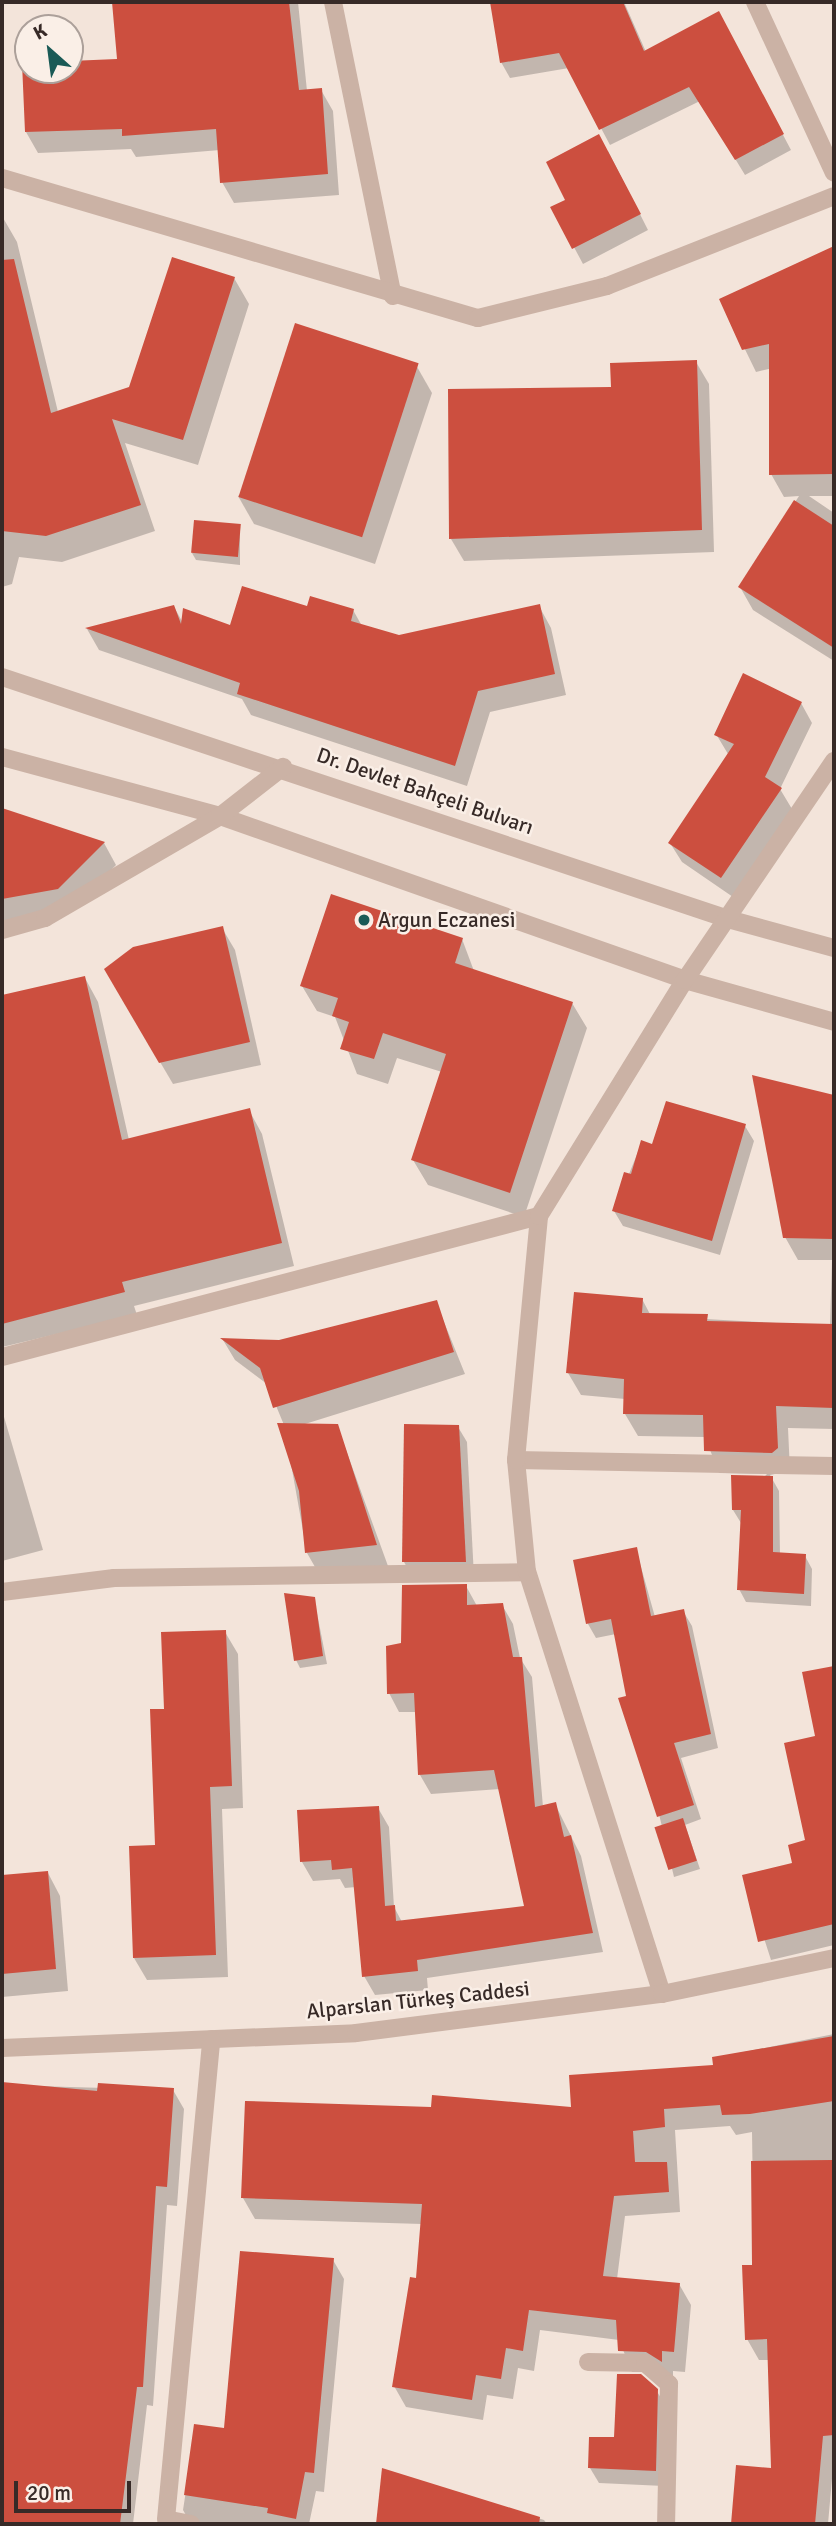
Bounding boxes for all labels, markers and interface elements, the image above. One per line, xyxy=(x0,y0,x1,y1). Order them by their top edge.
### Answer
north arrow xyxy=(14,14,84,84)
text: K xyxy=(29,19,51,46)
street label: Dr. Devlet Bahçeli Bulvarı xyxy=(313,742,537,840)
place label: Argun Eczanesi xyxy=(378,907,515,933)
marker: Argun Eczanesi xyxy=(356,912,372,928)
street label: Alparslan Türkeş Caddesi xyxy=(305,1976,531,2024)
scale bar xyxy=(18,2466,135,2510)
text: 20 m xyxy=(27,2480,71,2506)

